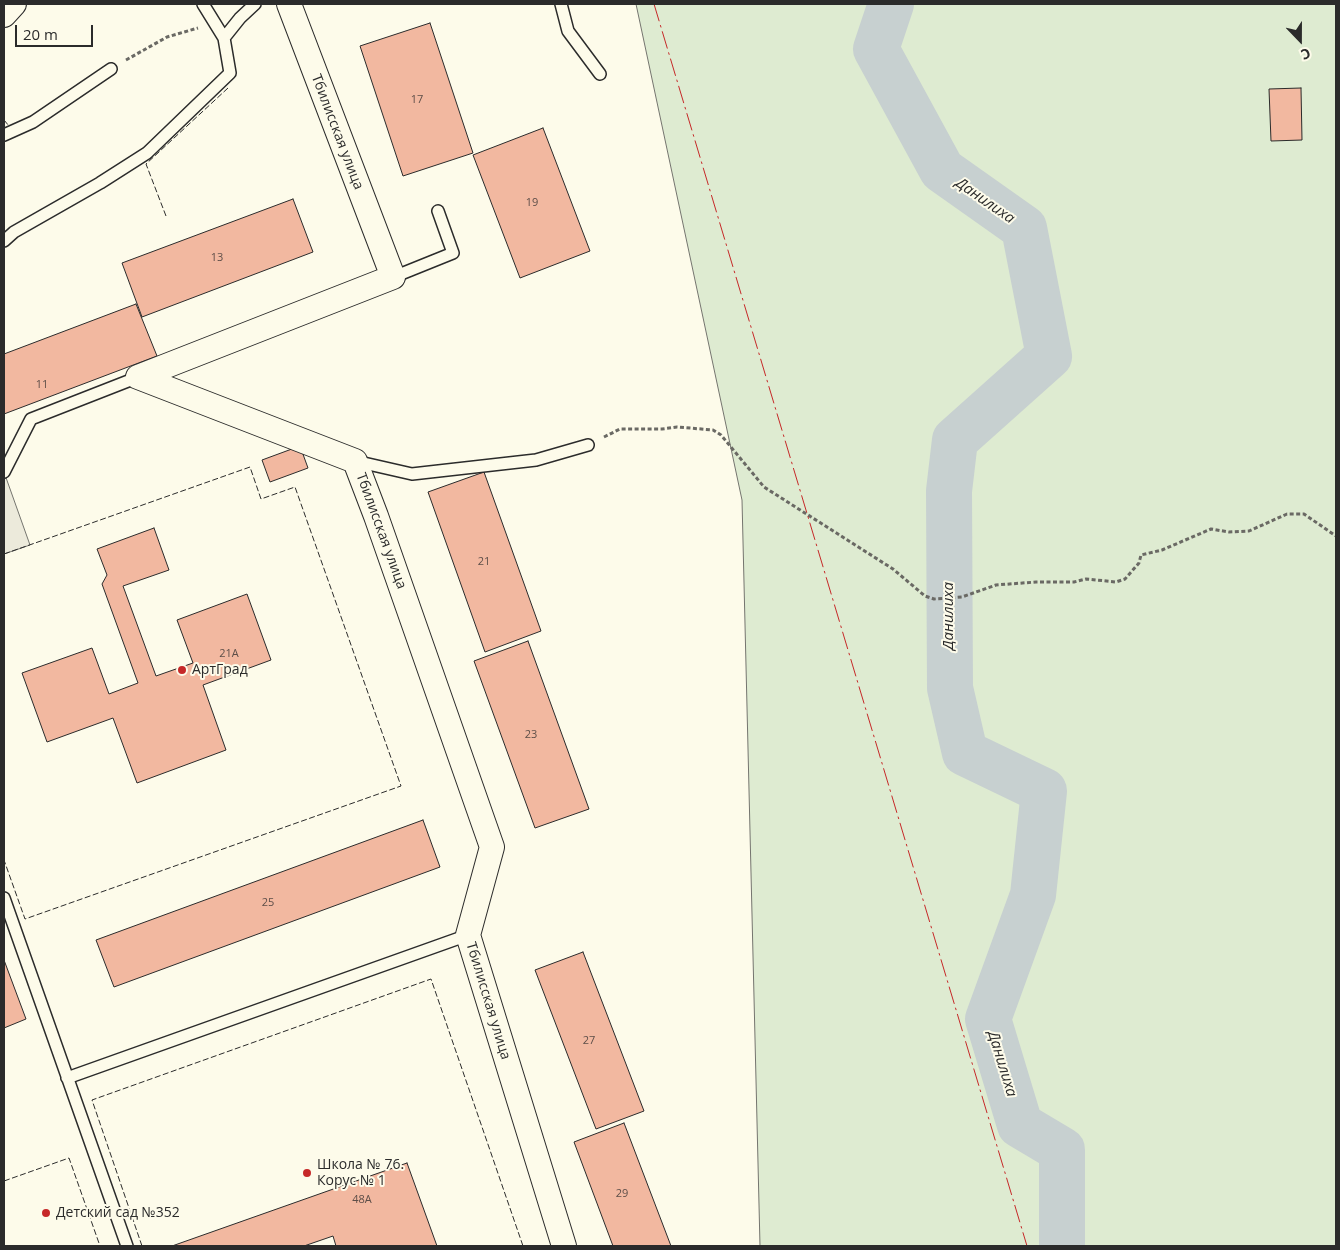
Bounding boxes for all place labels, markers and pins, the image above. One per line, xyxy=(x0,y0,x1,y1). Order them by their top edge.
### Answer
place label: АртГрад xyxy=(192,662,248,678)
marker: АртГрад xyxy=(176,664,188,676)
place label: Школа № 76. Корус № 1 xyxy=(317,1157,404,1190)
marker: Школа № 76. Корус № 1 xyxy=(301,1167,313,1179)
place label: Детский сад №352 xyxy=(56,1205,180,1221)
marker: Детский сад №352 xyxy=(40,1207,52,1219)

